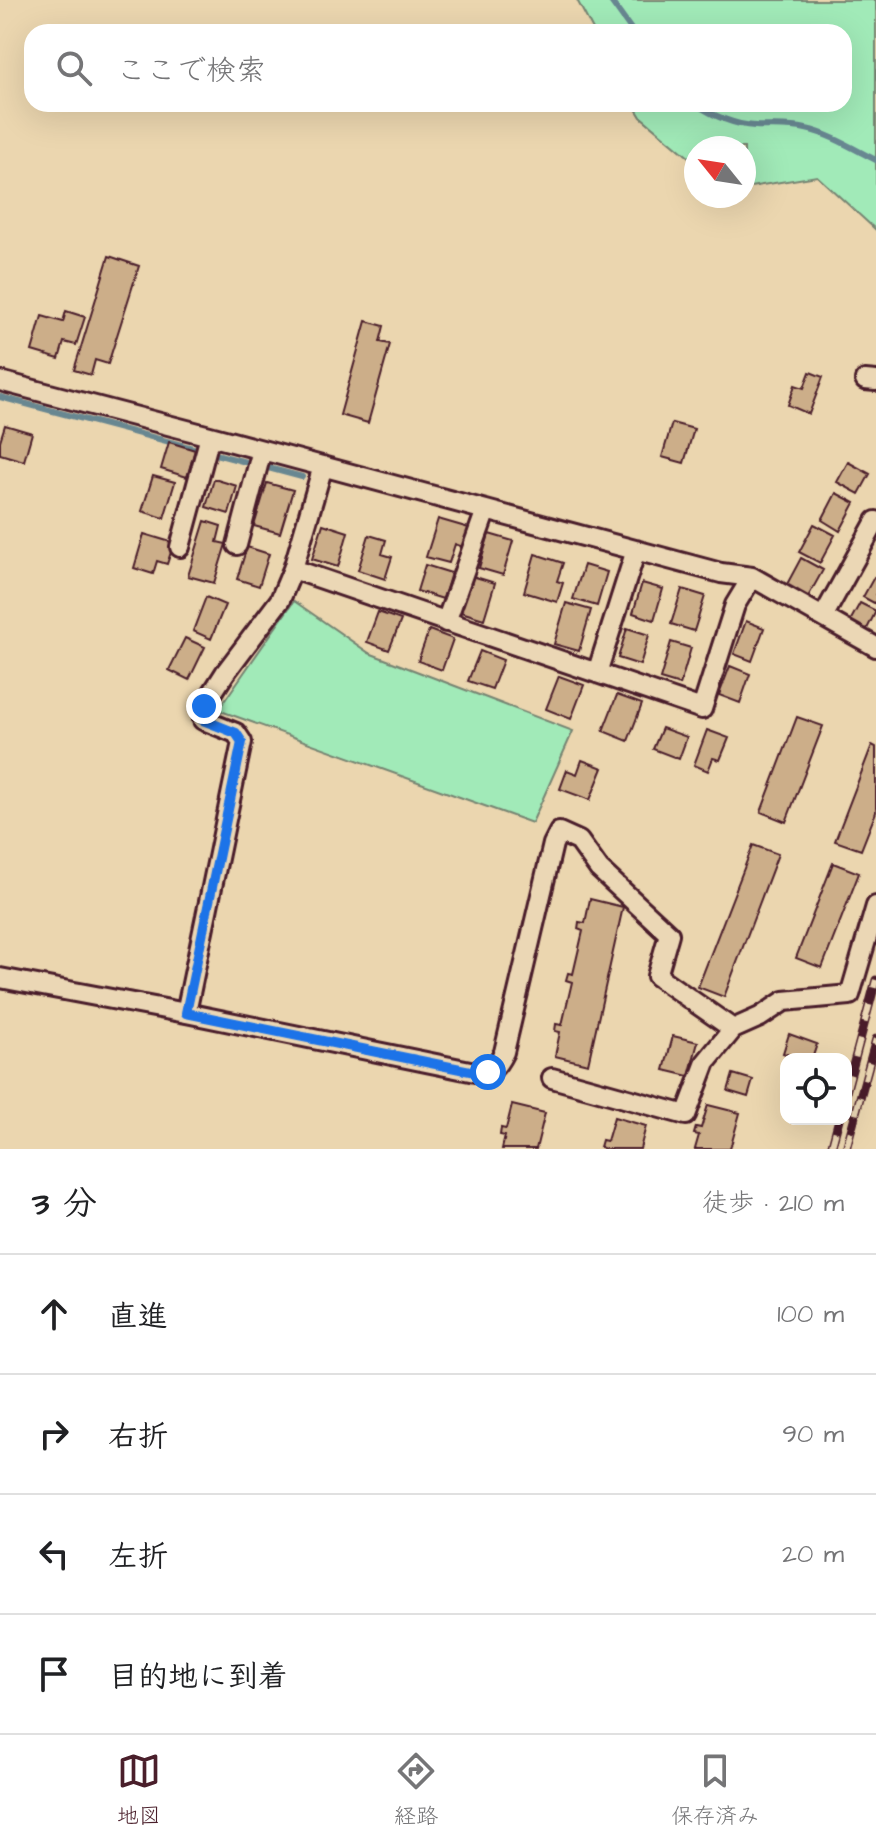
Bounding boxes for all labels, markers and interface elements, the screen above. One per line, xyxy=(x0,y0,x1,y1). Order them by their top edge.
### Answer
search box xyxy=(24,24,852,112)
icon: search xyxy=(52,46,96,90)
text: ここで検索 xyxy=(116,50,266,92)
north arrow xyxy=(684,136,756,208)
route end xyxy=(186,688,222,724)
map controls xyxy=(780,1053,852,1125)
button: locate xyxy=(780,1053,852,1125)
route start xyxy=(470,1054,506,1090)
text: 3 分 xyxy=(32,1180,97,1228)
text: 徒歩 · 210 m xyxy=(702,1185,844,1221)
icon: ahead xyxy=(32,1292,76,1336)
text: 直進 xyxy=(108,1296,168,1338)
text: 100 m xyxy=(777,1296,844,1332)
icon: right xyxy=(32,1412,76,1456)
text: 右折 xyxy=(108,1416,168,1458)
text: 90 m xyxy=(782,1416,844,1452)
icon: left xyxy=(32,1532,76,1576)
text: 左折 xyxy=(108,1536,168,1578)
text: 20 m xyxy=(782,1536,844,1572)
icon: arrive xyxy=(32,1652,76,1696)
text: 目的地に到着 xyxy=(108,1656,288,1698)
tab: 地図 xyxy=(117,1749,161,1832)
tab: 経路 xyxy=(394,1749,438,1832)
tab: 保存済み xyxy=(671,1749,759,1832)

